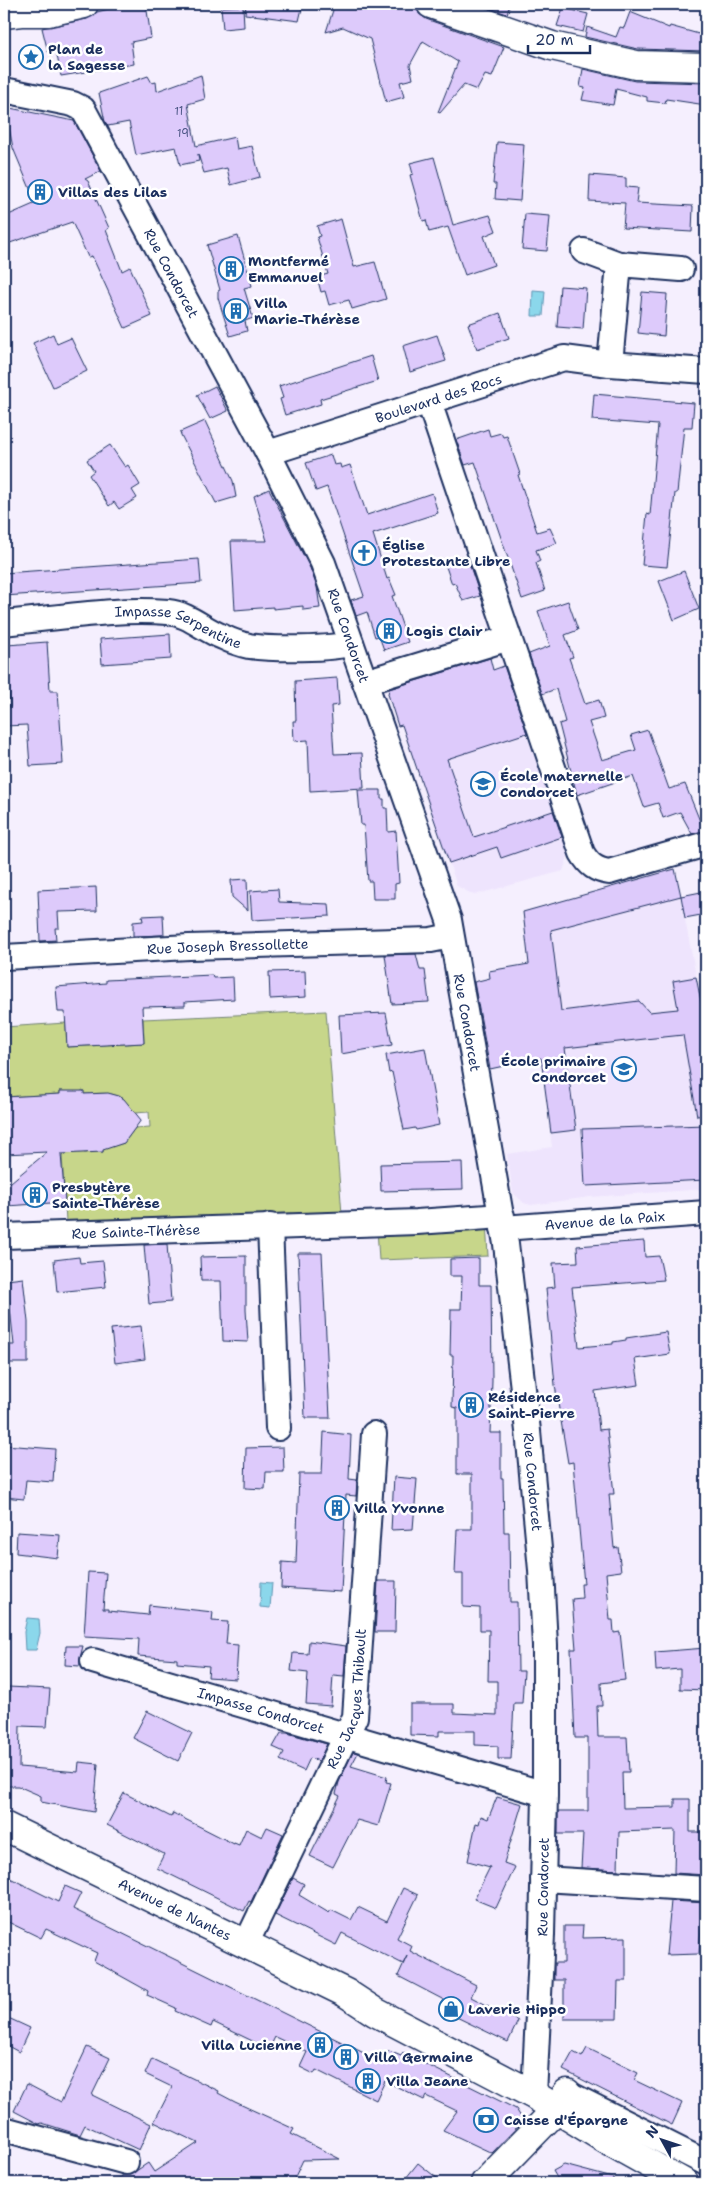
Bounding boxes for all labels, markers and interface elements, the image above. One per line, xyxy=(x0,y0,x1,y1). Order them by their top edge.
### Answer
scale bar xyxy=(528,22,590,54)
text: 20 m xyxy=(535,30,574,50)
place label: Plan de la Sagesse xyxy=(48,40,125,74)
place icon: Plan de la Sagesse xyxy=(18,44,44,70)
house number: 11 xyxy=(175,104,183,119)
house number: 19 xyxy=(177,126,189,141)
building icon: Villas des Lilas xyxy=(27,179,53,205)
place label: Villas des Lilas xyxy=(58,183,167,201)
street label: Rue Condorcet xyxy=(140,225,203,321)
place label: Montfermé Emmanuel xyxy=(248,252,329,286)
building icon: Montfermé Emmanuel xyxy=(218,256,244,282)
place label: Villa Marie-Thérèse xyxy=(254,294,360,328)
building icon: Villa Marie-Thérèse xyxy=(223,298,249,324)
street label: Boulevard des Rocs xyxy=(373,370,504,427)
place label: Église Protestante Libre xyxy=(382,536,510,570)
church icon: Église Protestante Libre xyxy=(351,540,377,566)
street label: Rue Condorcet xyxy=(324,586,374,685)
street label: Impasse Serpentine xyxy=(114,602,244,653)
building icon: Logis Clair xyxy=(376,618,402,644)
place label: Logis Clair xyxy=(406,622,483,640)
place label: École maternelle Condorcet xyxy=(500,767,623,801)
school or university icon: École maternelle Condorcet xyxy=(470,771,496,797)
street label: Rue Joseph Bressollette xyxy=(146,935,309,958)
street label: Rue Condorcet xyxy=(450,972,484,1073)
place label: École primaire Condorcet xyxy=(501,1052,606,1086)
school or university icon: École primaire Condorcet xyxy=(611,1056,637,1082)
place label: Presbytère Sainte-Thérèse xyxy=(52,1178,160,1212)
building icon: Presbytère Sainte-Thérèse xyxy=(22,1182,48,1208)
street label: Avenue de la Paix xyxy=(544,1207,666,1234)
street label: Rue Sainte-Thérèse xyxy=(71,1220,201,1243)
place label: Résidence Saint-Pierre xyxy=(488,1388,575,1422)
building icon: Résidence Saint-Pierre xyxy=(458,1392,484,1418)
street label: Rue Condorcet xyxy=(519,1432,546,1532)
building icon: Villa Yvonne xyxy=(324,1495,350,1521)
place label: Villa Yvonne xyxy=(354,1499,445,1517)
street label: Rue Jacques Thibault xyxy=(323,1628,370,1772)
street label: Impasse Condorcet xyxy=(196,1683,326,1738)
street label: Rue Condorcet xyxy=(533,1837,553,1937)
street label: Avenue de Nantes xyxy=(115,1874,234,1945)
shop icon: Laverie Hippo xyxy=(438,1996,464,2022)
place label: Laverie Hippo xyxy=(468,2000,566,2018)
building icon: Villa Lucienne xyxy=(307,2032,333,2058)
place label: Villa Lucienne xyxy=(201,2036,302,2054)
building icon: Villa Germaine xyxy=(333,2044,359,2070)
place label: Villa Germaine xyxy=(364,2048,473,2066)
building icon: Villa Jeane xyxy=(355,2068,381,2094)
place label: Villa Jeane xyxy=(386,2072,469,2090)
bank icon: Caisse d'Épargne xyxy=(473,2107,499,2133)
place label: Caisse d'Épargne xyxy=(504,2111,628,2129)
north arrow xyxy=(638,2114,688,2164)
text: N xyxy=(642,2122,663,2142)

